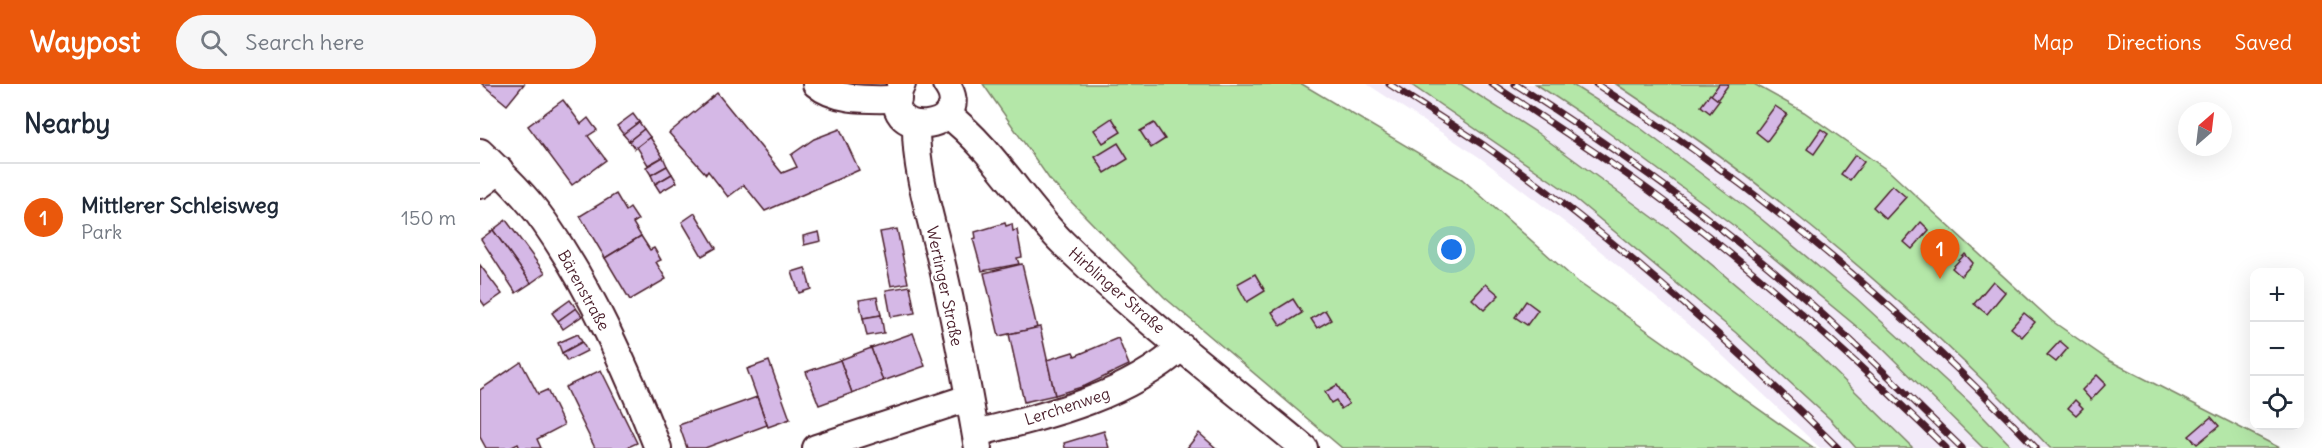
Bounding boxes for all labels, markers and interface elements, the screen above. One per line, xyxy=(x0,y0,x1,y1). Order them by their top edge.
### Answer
search box xyxy=(176,15,596,69)
text: Waypost xyxy=(30,24,140,60)
icon: search xyxy=(197,26,230,59)
text: Search here xyxy=(245,28,364,56)
text: Map xyxy=(2033,29,2074,56)
text: Directions xyxy=(2107,29,2201,56)
text: Saved xyxy=(2234,29,2292,56)
north arrow xyxy=(2178,102,2232,156)
text: Nearby xyxy=(24,107,110,140)
text: Mittlerer Schleisweg xyxy=(81,191,279,219)
text: 1 xyxy=(40,205,47,230)
text: 150 m xyxy=(401,205,456,230)
text: Park xyxy=(81,219,122,244)
street label: Wertinger Straße xyxy=(923,224,967,348)
pin: 1 xyxy=(1920,230,1960,279)
your location xyxy=(1437,235,1466,264)
street label: Hirblinger Straße xyxy=(1065,243,1169,337)
street label: Bärenstraße xyxy=(554,246,614,334)
map controls xyxy=(2250,268,2304,430)
button: + xyxy=(2250,268,2304,322)
button: − xyxy=(2250,322,2304,376)
button: locate xyxy=(2250,376,2304,430)
street label: Lerchenweg xyxy=(1022,383,1112,429)

